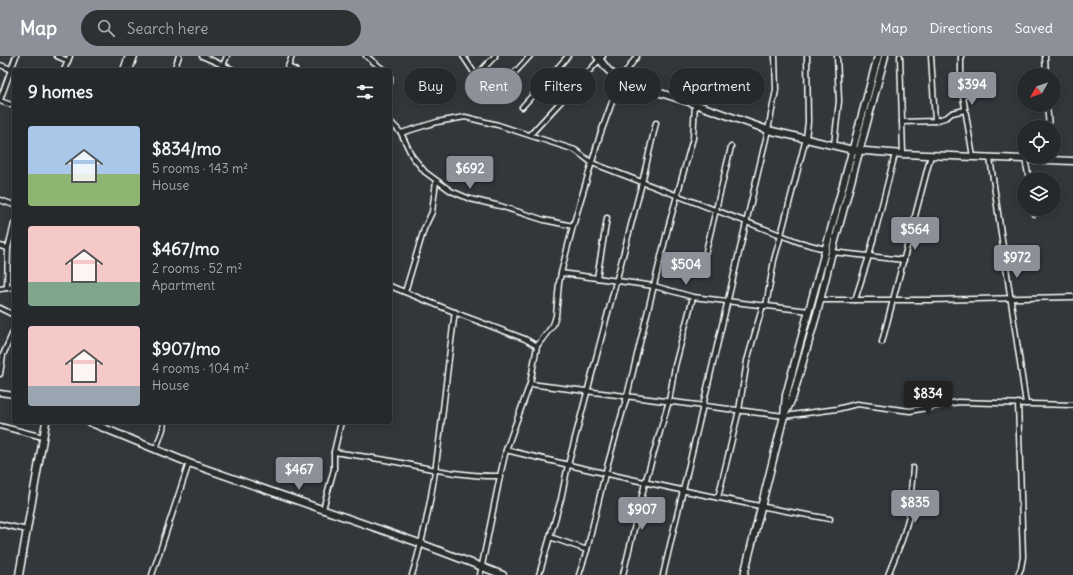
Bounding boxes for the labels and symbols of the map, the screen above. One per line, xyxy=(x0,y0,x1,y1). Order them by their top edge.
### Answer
north arrow xyxy=(1017,68,1061,112)
pin: $394 xyxy=(948,72,996,106)
pin: $692 xyxy=(446,156,494,190)
pin: $564 xyxy=(891,217,939,251)
pin: $972 xyxy=(993,245,1041,279)
pin: $504 xyxy=(662,252,710,286)
pin: $834 xyxy=(904,381,952,415)
pin: $467 xyxy=(275,457,323,491)
pin: $835 xyxy=(891,490,939,524)
pin: $907 xyxy=(618,497,666,531)

